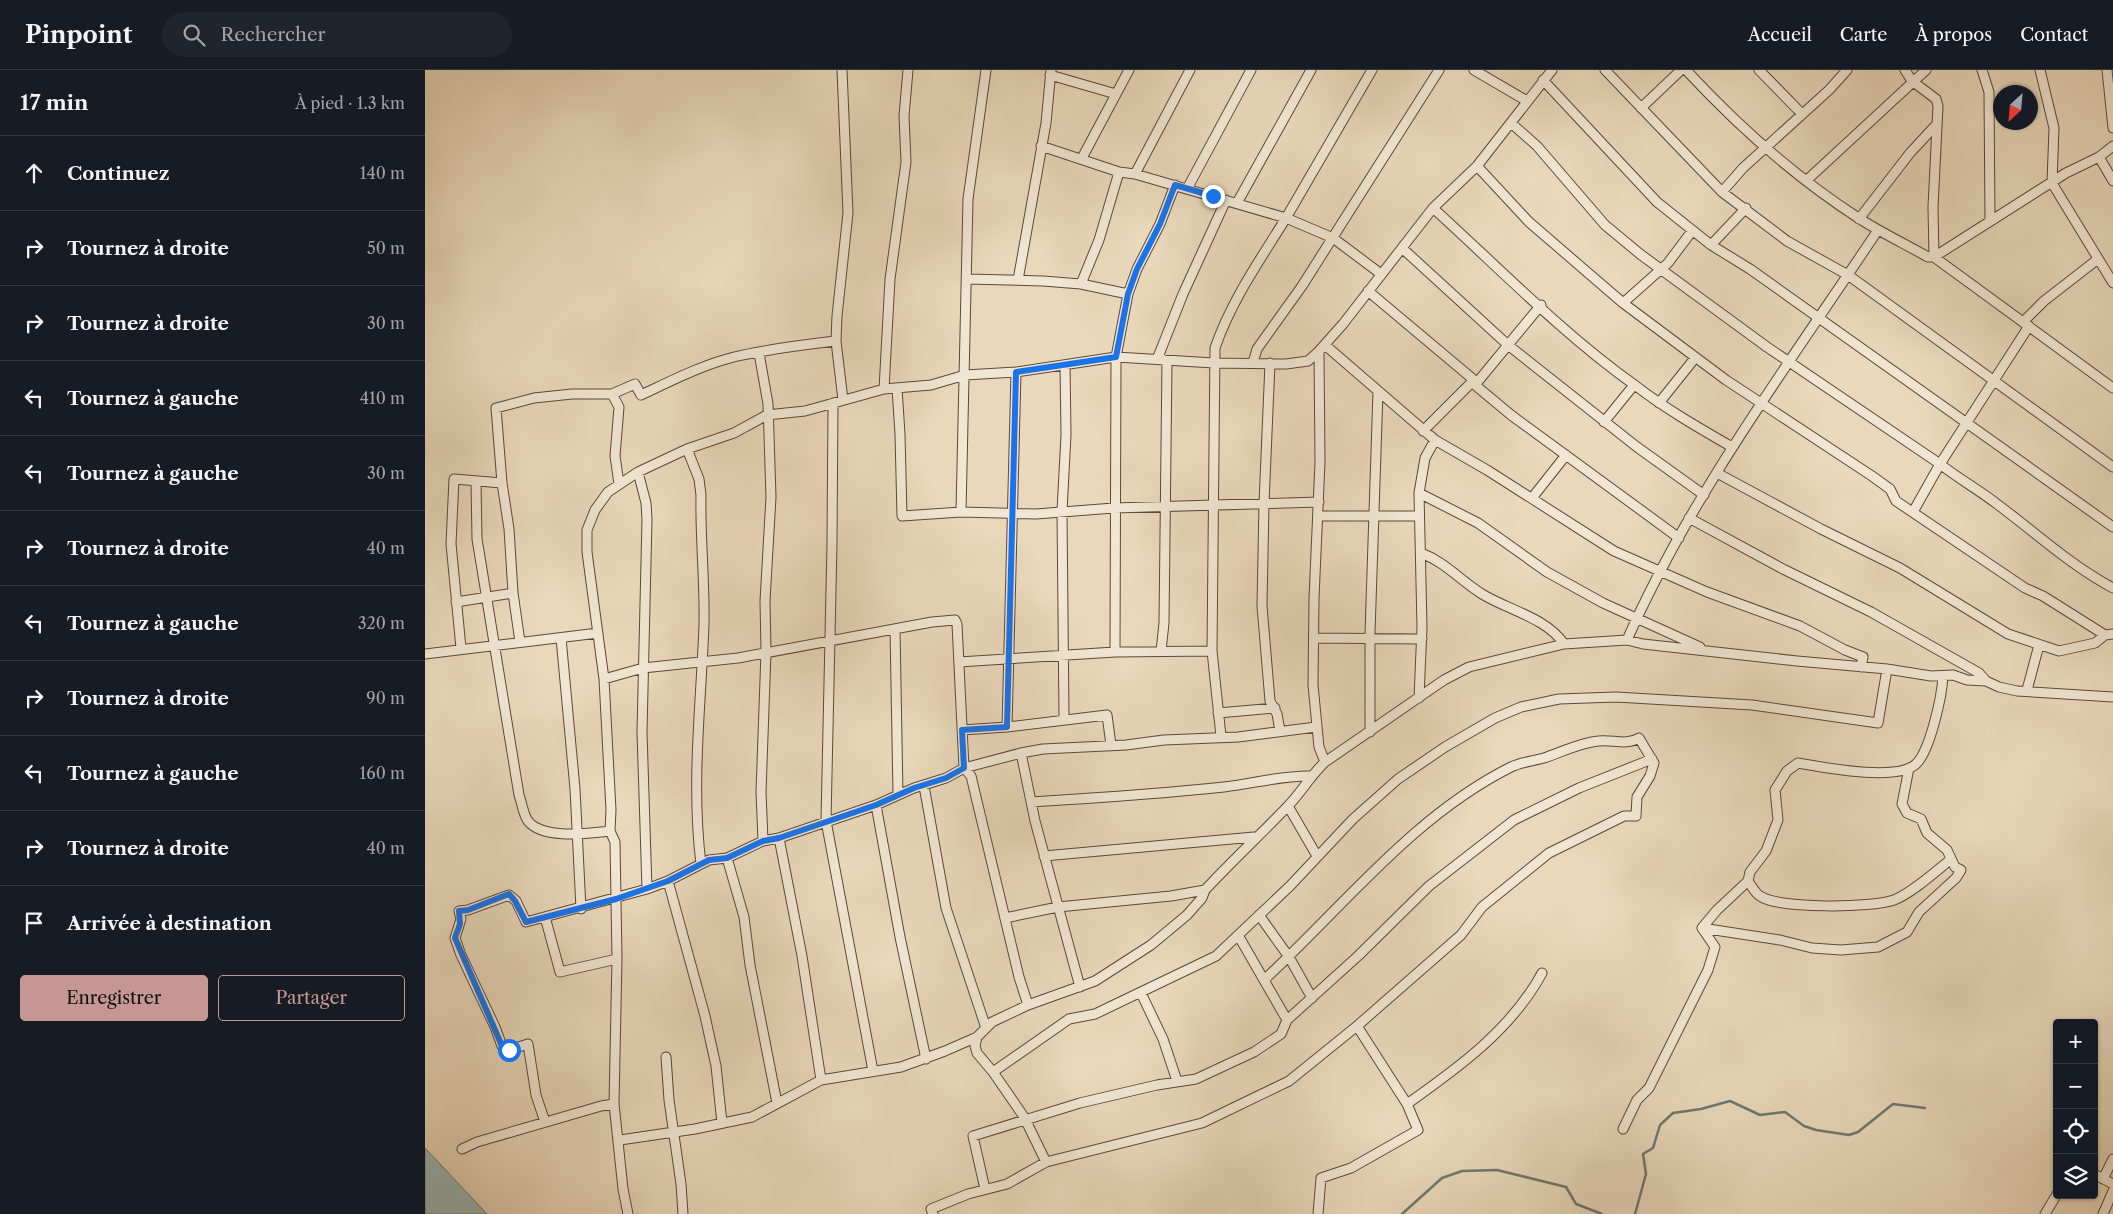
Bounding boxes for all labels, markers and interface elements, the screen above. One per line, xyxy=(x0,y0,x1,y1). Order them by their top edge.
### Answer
search box xyxy=(162,12,512,57)
text: Pinpoint xyxy=(25,20,132,49)
icon: search xyxy=(180,21,208,49)
text: Rechercher xyxy=(220,23,326,46)
text: Accueil xyxy=(1748,24,1812,46)
text: Carte xyxy=(1840,24,1887,46)
text: À propos xyxy=(1915,24,1992,46)
text: Contact xyxy=(2020,24,2088,46)
north arrow xyxy=(1993,85,2038,130)
text: 17 min xyxy=(20,90,88,115)
text: À pied · 1.3 km xyxy=(295,93,405,113)
icon: ahead xyxy=(20,159,48,187)
text: Continuez xyxy=(67,162,169,185)
text: 140 m xyxy=(360,163,405,183)
route end xyxy=(1202,185,1225,208)
icon: right xyxy=(20,234,48,262)
text: Tournez à droite xyxy=(67,237,229,260)
text: 50 m xyxy=(367,238,405,258)
icon: right xyxy=(20,309,48,337)
text: Tournez à droite xyxy=(67,312,229,335)
text: 30 m xyxy=(367,313,405,333)
icon: left xyxy=(20,384,48,412)
text: Tournez à gauche xyxy=(67,387,239,410)
text: 410 m xyxy=(360,388,405,408)
icon: left xyxy=(20,459,48,487)
text: Tournez à gauche xyxy=(67,462,239,485)
text: 30 m xyxy=(367,463,405,483)
icon: right xyxy=(20,534,48,562)
text: Tournez à droite xyxy=(67,537,229,560)
text: 40 m xyxy=(366,538,405,558)
icon: left xyxy=(20,609,48,637)
text: Tournez à gauche xyxy=(67,612,239,635)
text: 320 m xyxy=(358,613,405,633)
icon: right xyxy=(20,684,48,712)
text: Tournez à droite xyxy=(67,687,229,710)
text: 90 m xyxy=(366,688,405,708)
icon: left xyxy=(20,759,48,787)
text: Tournez à gauche xyxy=(67,762,239,785)
text: 160 m xyxy=(360,763,405,783)
icon: right xyxy=(20,834,48,862)
text: Tournez à droite xyxy=(67,837,229,860)
text: 40 m xyxy=(366,838,405,858)
icon: arrive xyxy=(20,909,48,937)
text: Arrivée à destination xyxy=(67,912,272,935)
button: Enregistrer xyxy=(20,975,208,1021)
button: Partager xyxy=(218,975,405,1021)
map controls xyxy=(2053,1019,2098,1199)
button: + xyxy=(2053,1019,2098,1064)
route start xyxy=(498,1039,521,1062)
button: − xyxy=(2053,1064,2098,1109)
button: locate xyxy=(2053,1109,2098,1154)
button: layers xyxy=(2053,1154,2098,1199)

